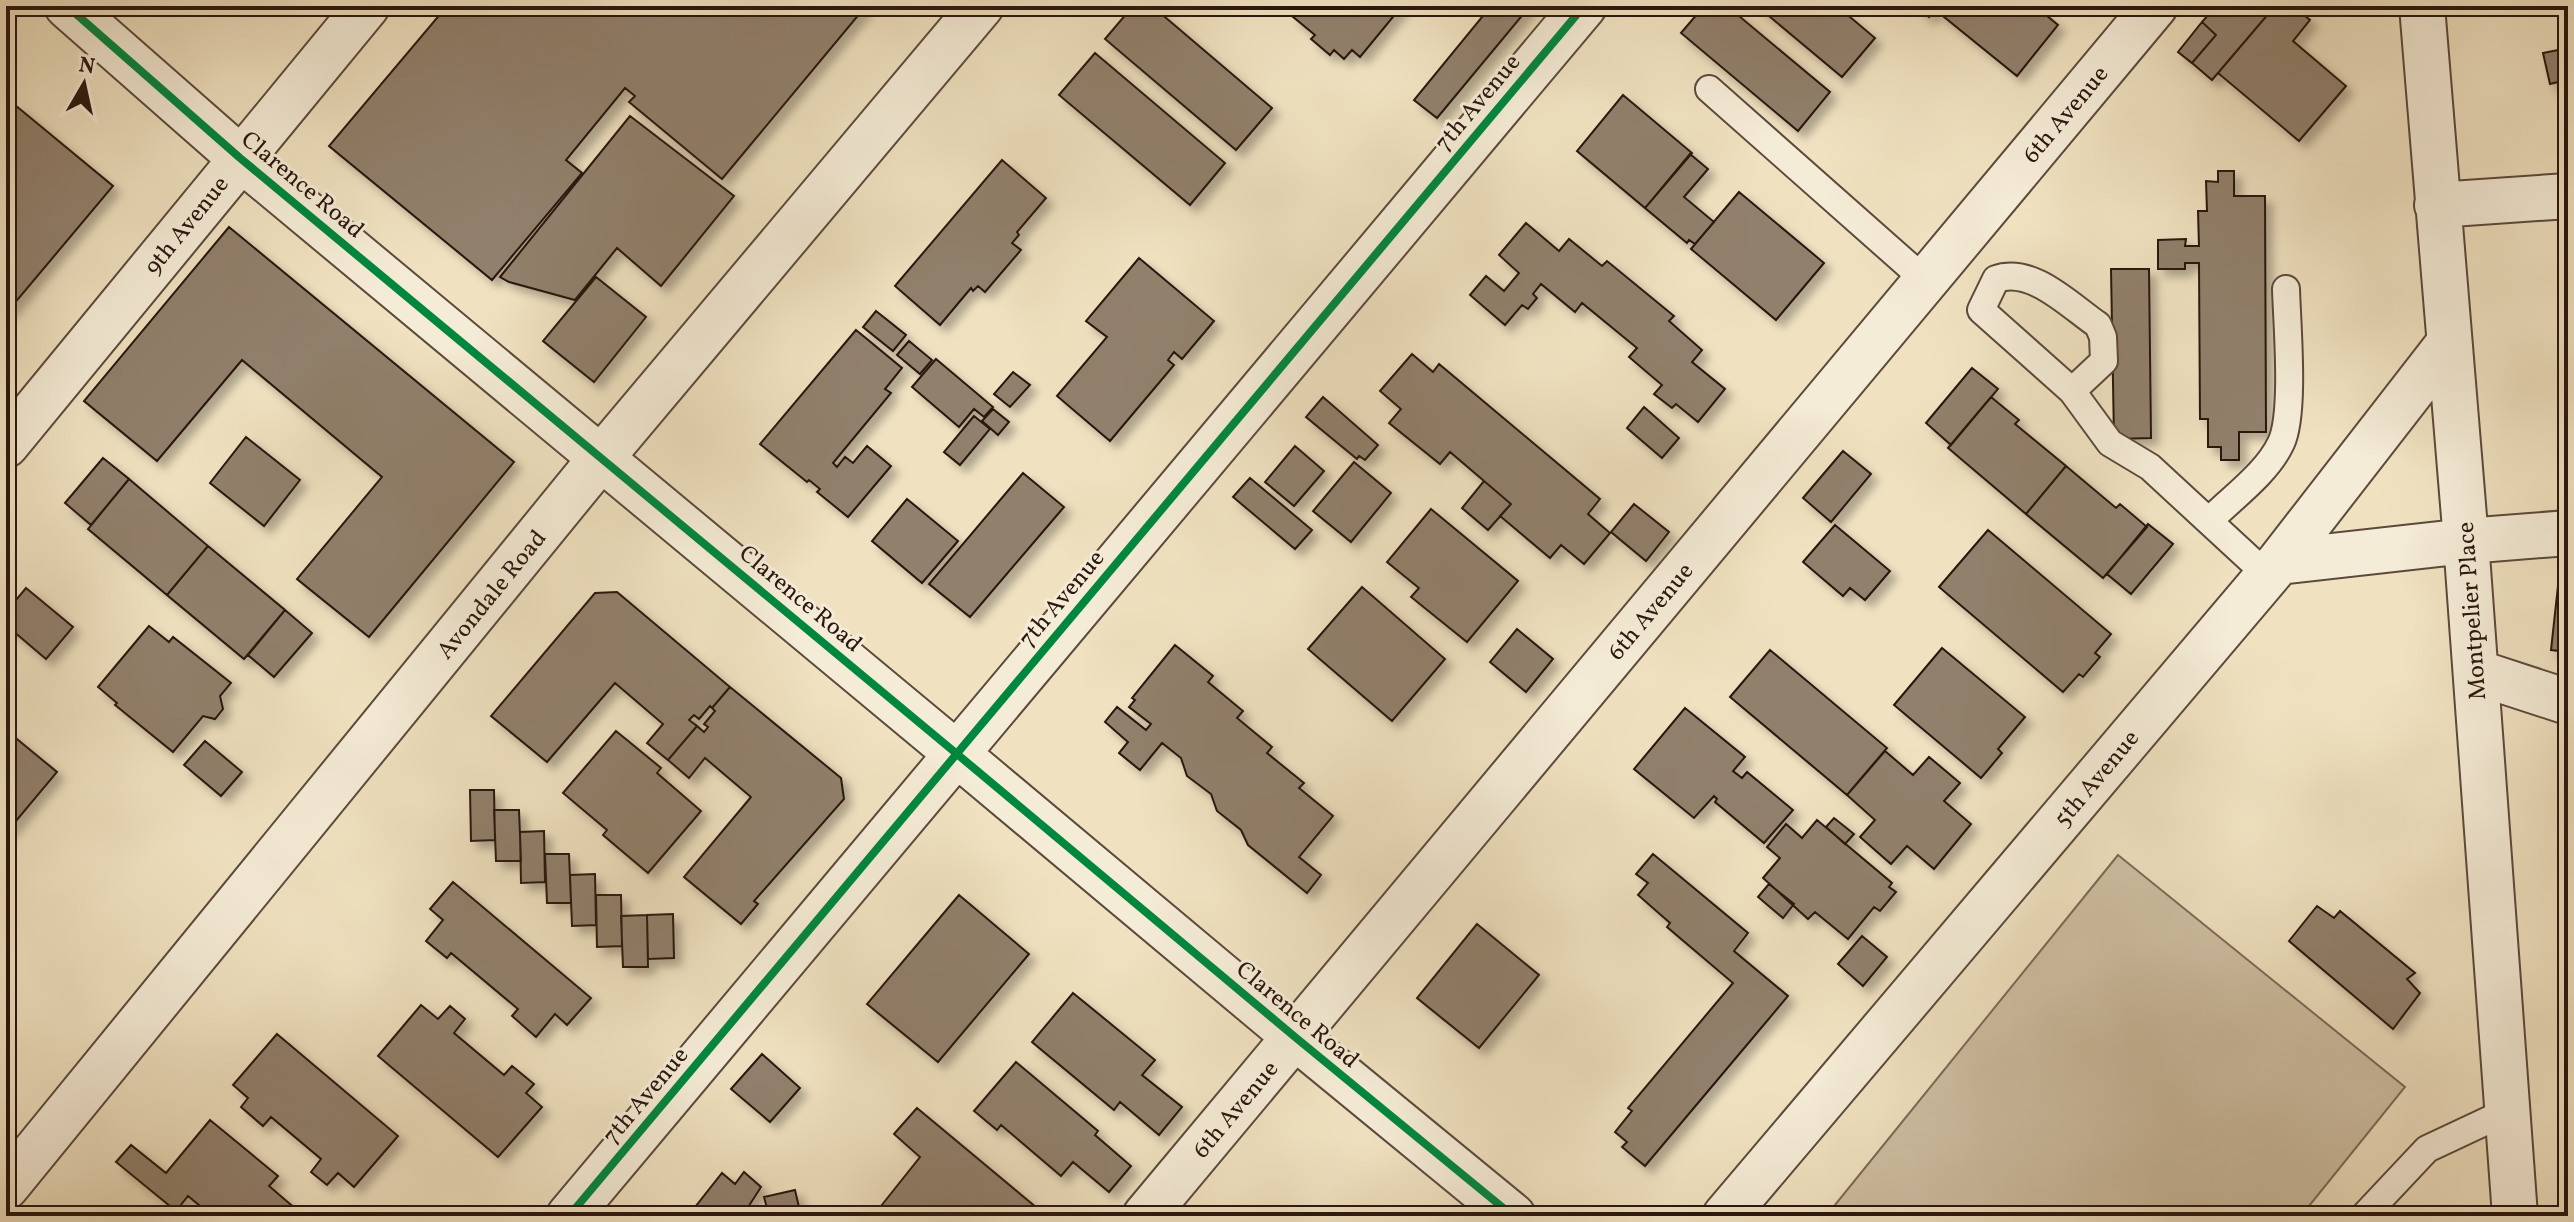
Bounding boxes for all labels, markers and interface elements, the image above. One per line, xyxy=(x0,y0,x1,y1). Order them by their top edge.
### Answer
north arrow xyxy=(44,44,124,124)
street label: 7th Avenue xyxy=(1428,47,1529,159)
text: N xyxy=(76,50,97,83)
street label: 6th Avenue xyxy=(2016,59,2118,171)
street label: Clarence Road xyxy=(233,124,371,247)
street label: 9th Avenue xyxy=(137,170,238,283)
street label: Montpelier Place xyxy=(2450,521,2496,701)
street label: Avondale Road xyxy=(430,523,555,667)
street label: Clarence Road xyxy=(731,538,869,661)
street label: 7th Avenue xyxy=(1012,543,1113,655)
street label: 6th Avenue xyxy=(1601,556,1703,668)
street label: 5th Avenue xyxy=(2047,723,2148,835)
street label: Clarence Road xyxy=(1228,954,1366,1077)
street label: 7th Avenue xyxy=(596,1040,697,1152)
street label: 6th Avenue xyxy=(1186,1054,1288,1166)

